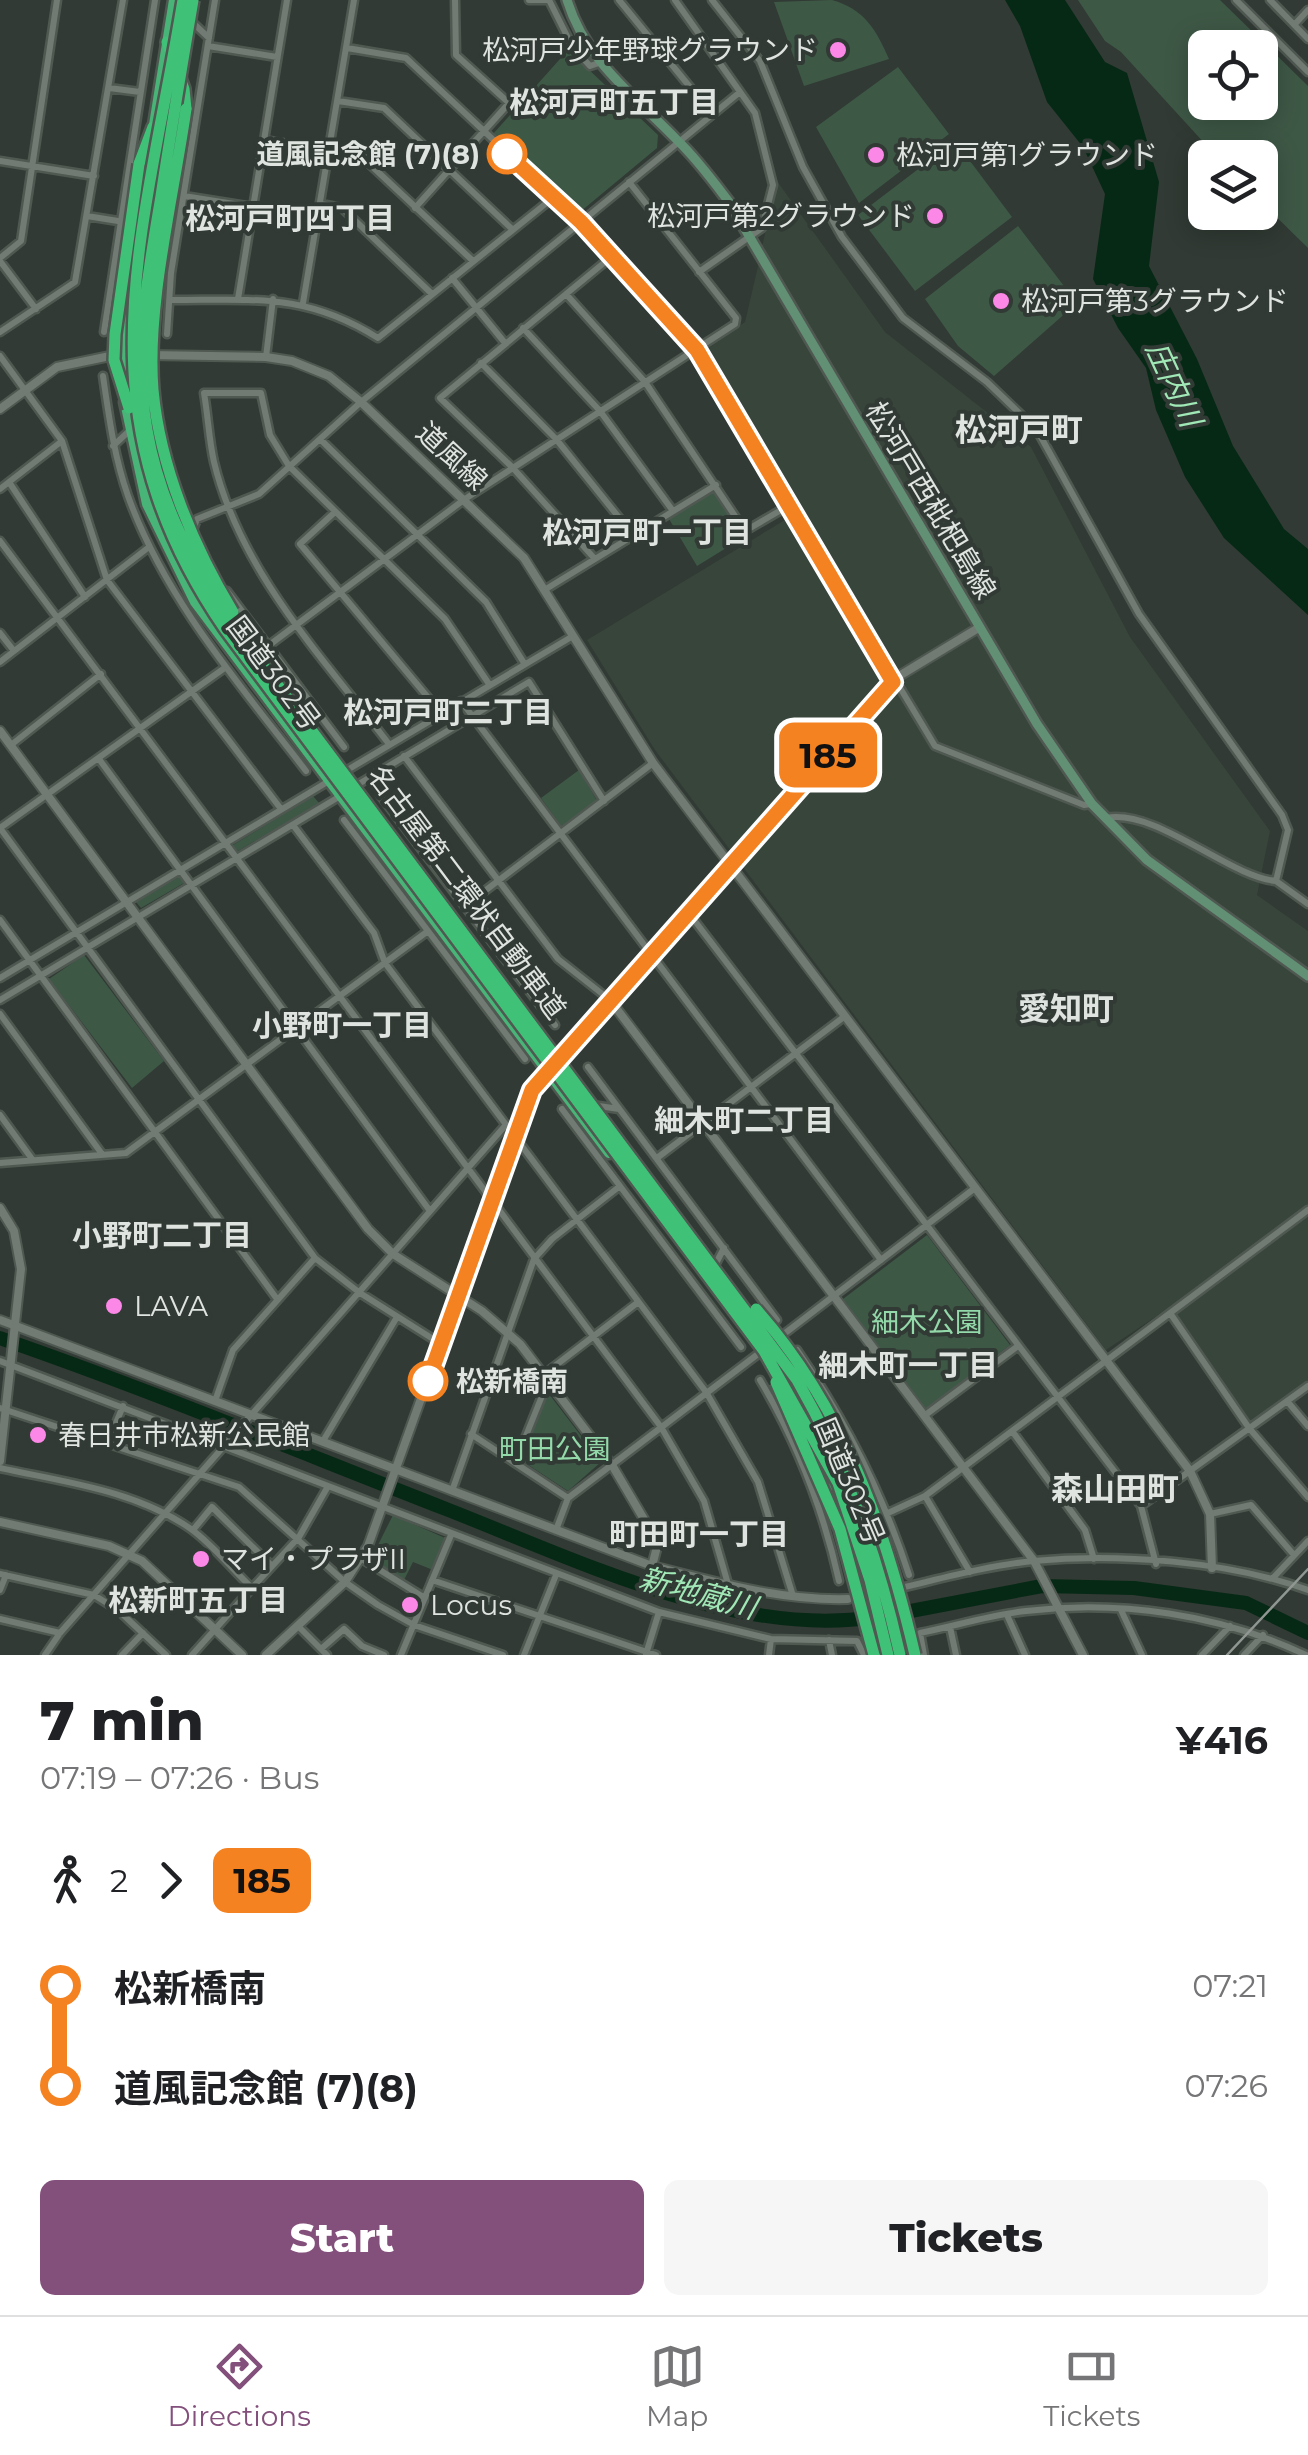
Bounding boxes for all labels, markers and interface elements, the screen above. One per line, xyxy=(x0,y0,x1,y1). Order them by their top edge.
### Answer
map controls xyxy=(1188,30,1278,230)
button: locate xyxy=(1188,30,1278,120)
place label: 松河戸少年野球グラウンド xyxy=(482,33,818,67)
marker: 松河戸少年野球グラウンド xyxy=(827,39,849,61)
district label: 松河戸町五丁目 xyxy=(509,84,719,121)
marker: 道風記念館 (7)(8) xyxy=(488,135,526,173)
place label: 道風記念館 (7)(8) xyxy=(256,137,480,171)
place label: 松河戸第1グラウンド xyxy=(896,138,1158,172)
button: layers xyxy=(1188,140,1278,230)
marker: 松河戸第1グラウンド xyxy=(865,144,887,166)
place label: 松河戸第2グラウンド xyxy=(647,199,915,233)
district label: 松河戸町四丁目 xyxy=(185,200,395,237)
marker: 松河戸第2グラウンド xyxy=(924,205,946,227)
place label: 松河戸第3グラウンド xyxy=(1021,284,1289,318)
marker: 松河戸第3グラウンド xyxy=(990,290,1012,312)
water label: 庄内川 xyxy=(1138,335,1211,435)
street label: 松河戸西枇杷島線 xyxy=(859,395,1003,605)
district label: 松河戸町 xyxy=(955,410,1083,449)
street label: 道風線 xyxy=(410,415,494,497)
district label: 松河戸町一丁目 xyxy=(542,514,752,551)
street label: 国道302号 xyxy=(220,609,328,737)
district label: 松河戸町二丁目 xyxy=(343,694,553,731)
line badge: 185 xyxy=(770,722,886,788)
text: 185 xyxy=(799,734,857,777)
street label: 名古屋第二環状自動車道 xyxy=(361,759,573,1025)
district label: 愛知町 xyxy=(1018,989,1114,1028)
district label: 小野町一丁目 xyxy=(252,1007,432,1044)
district label: 細木町二丁目 xyxy=(654,1102,834,1139)
district label: 小野町二丁目 xyxy=(72,1217,252,1254)
place label: LAVA xyxy=(134,1289,209,1323)
marker: LAVA xyxy=(103,1295,125,1317)
park label: 細木公園 xyxy=(871,1305,983,1339)
district label: 細木町一丁目 xyxy=(818,1347,998,1384)
marker: 松新橋南 xyxy=(409,1362,447,1400)
place label: 松新橋南 xyxy=(456,1364,568,1398)
street label: 国道302号 xyxy=(808,1413,892,1549)
place label: 春日井市松新公民館 xyxy=(58,1418,310,1452)
marker: 春日井市松新公民館 xyxy=(27,1424,49,1446)
park label: 町田公園 xyxy=(499,1432,611,1466)
district label: 森山田町 xyxy=(1051,1469,1179,1508)
district label: 町田町一丁目 xyxy=(609,1516,789,1553)
place label: マイ・プラザII xyxy=(221,1542,406,1576)
marker: マイ・プラザII xyxy=(190,1548,212,1570)
water label: 新地蔵川 xyxy=(635,1560,764,1627)
district label: 松新町五丁目 xyxy=(108,1582,288,1619)
place label: Locus xyxy=(430,1588,512,1622)
marker: Locus xyxy=(399,1594,421,1616)
text: 7 min xyxy=(40,1687,204,1754)
text: ¥416 xyxy=(1176,1717,1268,1764)
text: 07:19 – 07:26 · Bus xyxy=(40,1758,319,1797)
icon: walk xyxy=(40,1853,95,1908)
icon: forward xyxy=(143,1853,198,1908)
text: 185 xyxy=(233,1859,291,1902)
text: 2 xyxy=(110,1861,128,1900)
text: 松新橋南 xyxy=(114,1965,266,2012)
text: 07:21 xyxy=(1192,1966,1268,2005)
text: 道風記念館 (7)(8) xyxy=(114,2065,418,2112)
text: 07:26 xyxy=(1184,2066,1268,2105)
button: Start xyxy=(40,2180,644,2295)
button: Tickets xyxy=(664,2180,1268,2295)
tab: Directions xyxy=(168,2339,311,2433)
tab: Map xyxy=(646,2339,708,2433)
tab: Tickets xyxy=(1043,2339,1140,2433)

